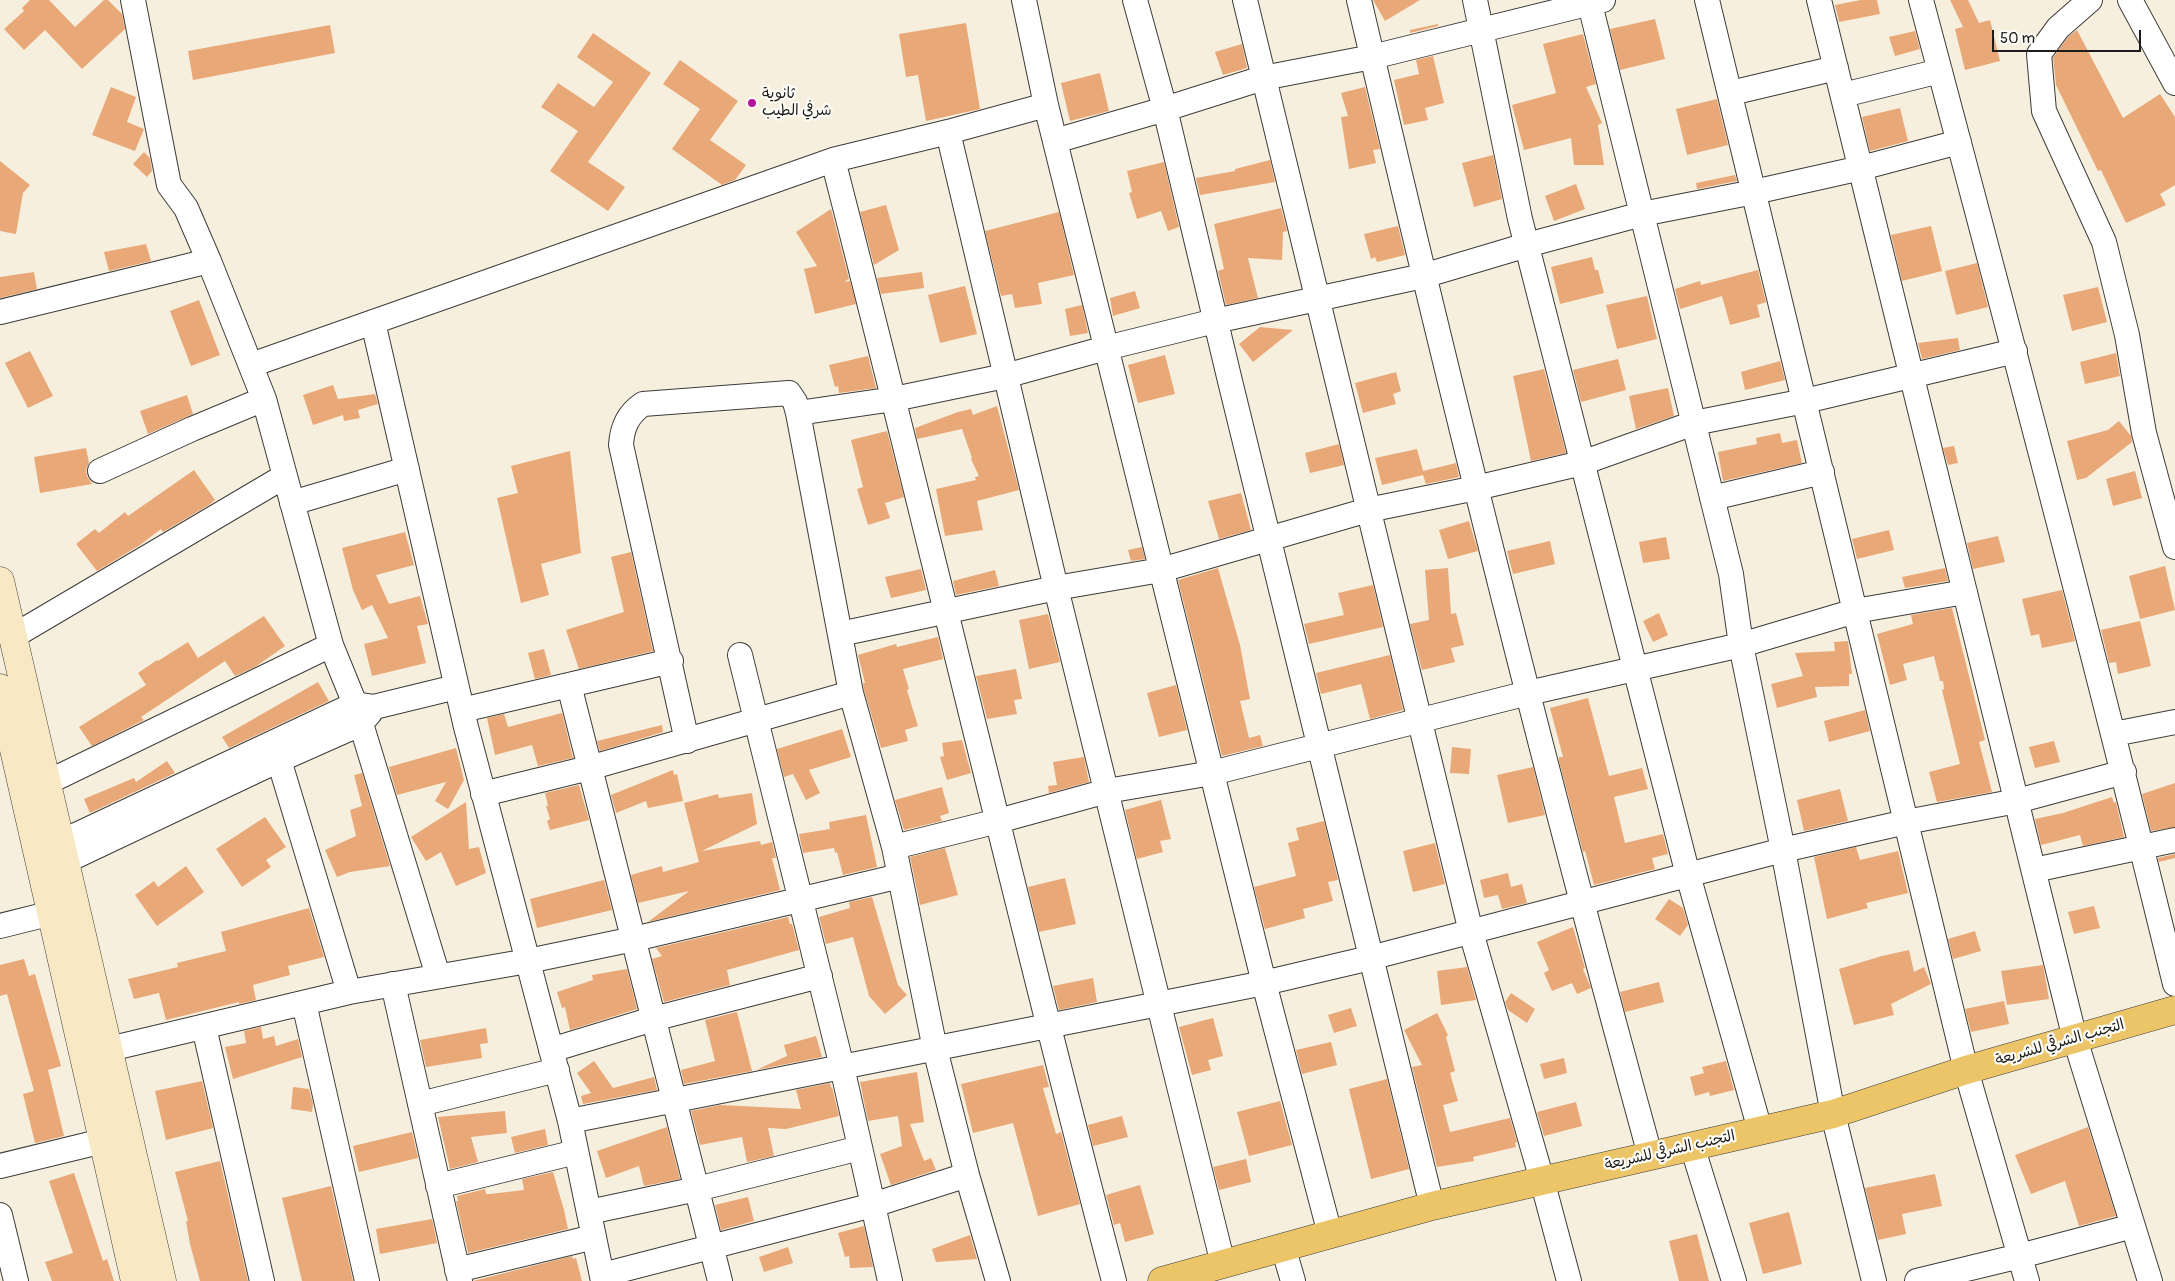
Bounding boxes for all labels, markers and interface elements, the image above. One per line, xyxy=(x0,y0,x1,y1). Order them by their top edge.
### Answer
scale bar xyxy=(1995,20,2144,52)
text: 50 m xyxy=(2000,29,2035,48)
place label: ثانوية شرفي الطيب xyxy=(762,85,832,120)
marker: ثانوية شرفي الطيب xyxy=(746,97,758,109)
street label: التجنب الشرقي للشريعة xyxy=(1993,1016,2127,1070)
street label: التجنب الشرقي للشريعة xyxy=(1603,1127,1737,1175)

